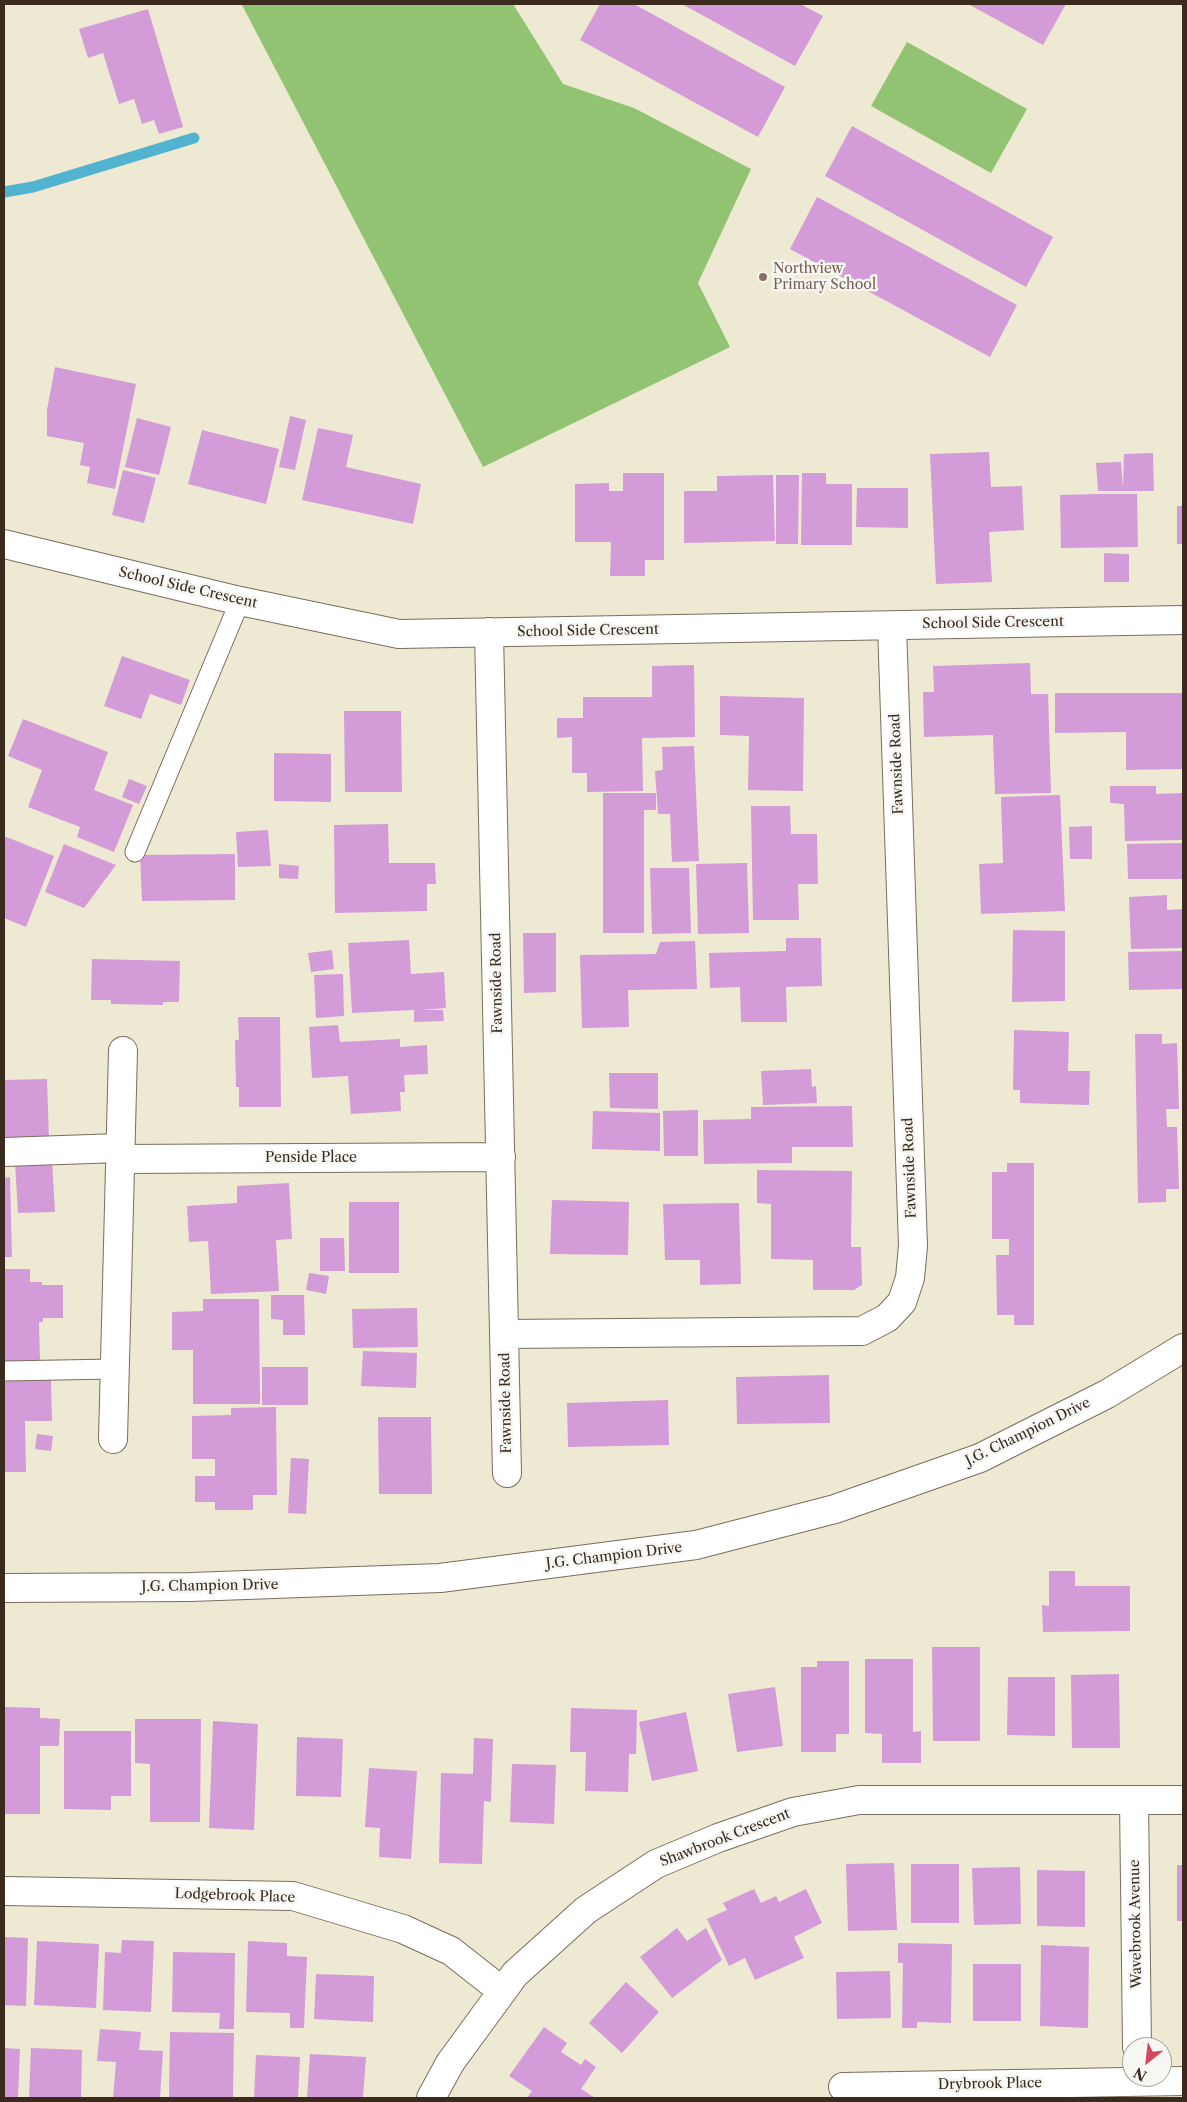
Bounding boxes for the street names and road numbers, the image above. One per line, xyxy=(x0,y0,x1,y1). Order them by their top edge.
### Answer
street label: School Side Crescent xyxy=(117,564,259,612)
street label: School Side Crescent xyxy=(922,613,1064,633)
street label: School Side Crescent xyxy=(517,621,659,641)
street label: Fawnside Road xyxy=(887,713,907,815)
street label: Fawnside Road xyxy=(488,932,506,1034)
street label: Fawnside Road xyxy=(900,1117,920,1219)
street label: Penside Place xyxy=(265,1150,357,1166)
street label: Fawnside Road xyxy=(497,1352,515,1454)
street label: J.G. Champion Drive xyxy=(963,1394,1093,1470)
street label: J.G. Champion Drive xyxy=(545,1539,683,1573)
street label: J.G. Champion Drive xyxy=(141,1576,279,1596)
street label: Shawbrook Crescent xyxy=(657,1805,793,1871)
street label: Wavebrook Avenue xyxy=(1126,1859,1146,1989)
street label: Lodgebrook Place xyxy=(174,1886,296,1906)
street label: Drybrook Place xyxy=(938,2075,1042,2093)

